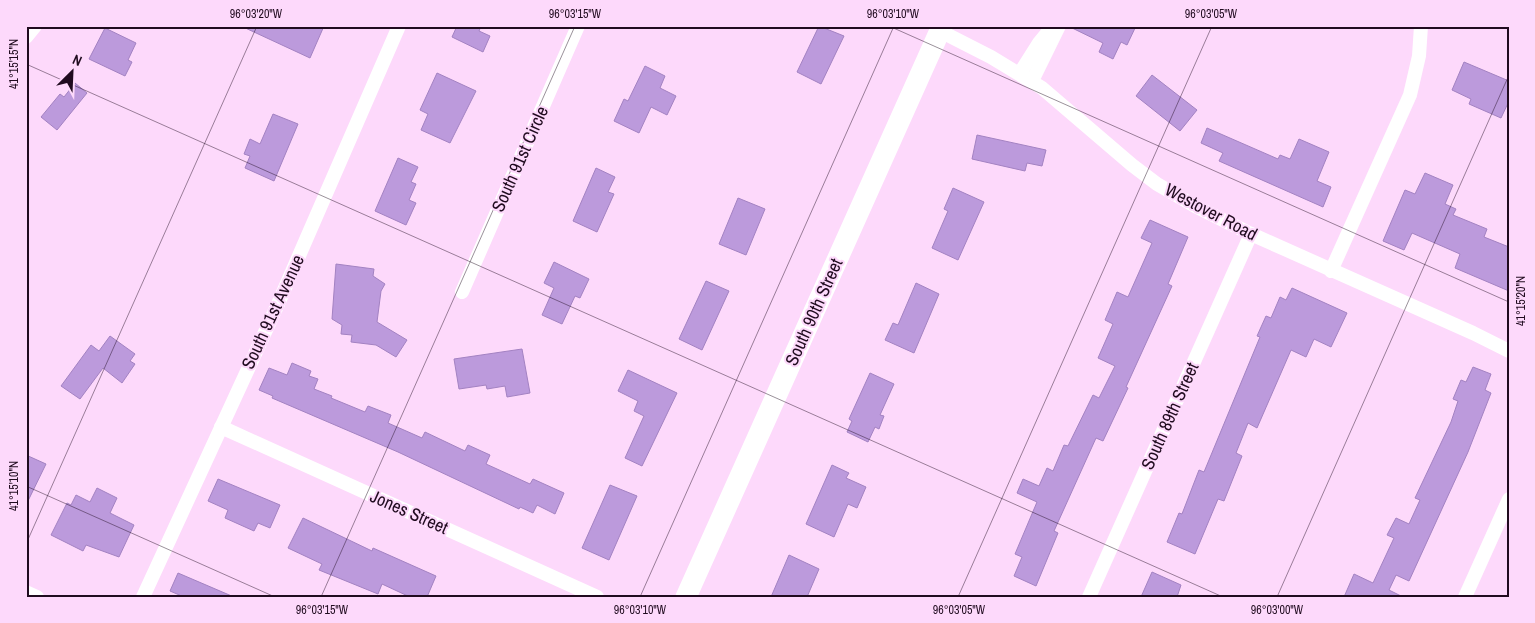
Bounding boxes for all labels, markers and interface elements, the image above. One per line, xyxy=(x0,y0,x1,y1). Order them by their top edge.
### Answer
text: 96°03'20"W xyxy=(230,6,283,22)
text: 96°03'15"W xyxy=(549,6,602,22)
text: 96°03'10"W xyxy=(867,6,920,22)
text: 96°03'05"W xyxy=(1185,6,1238,22)
text: 41°15'15"N xyxy=(6,39,22,89)
north arrow xyxy=(48,48,98,98)
text: N xyxy=(70,50,85,70)
street label: South 91st Circle xyxy=(485,102,554,216)
street label: Westover Road xyxy=(1161,177,1262,246)
street label: South 91st Avenue xyxy=(235,250,310,373)
street label: South 90th Street xyxy=(779,254,848,369)
text: 41°15'20"N xyxy=(1513,276,1529,326)
street label: South 89th Street xyxy=(1135,358,1204,473)
text: 41°15'10"N xyxy=(6,461,22,511)
street label: Jones Street xyxy=(366,483,452,540)
text: 96°03'15"W xyxy=(296,602,349,618)
text: 96°03'10"W xyxy=(614,602,667,618)
text: 96°03'05"W xyxy=(933,602,986,618)
text: 96°03'00"W xyxy=(1251,602,1304,618)

